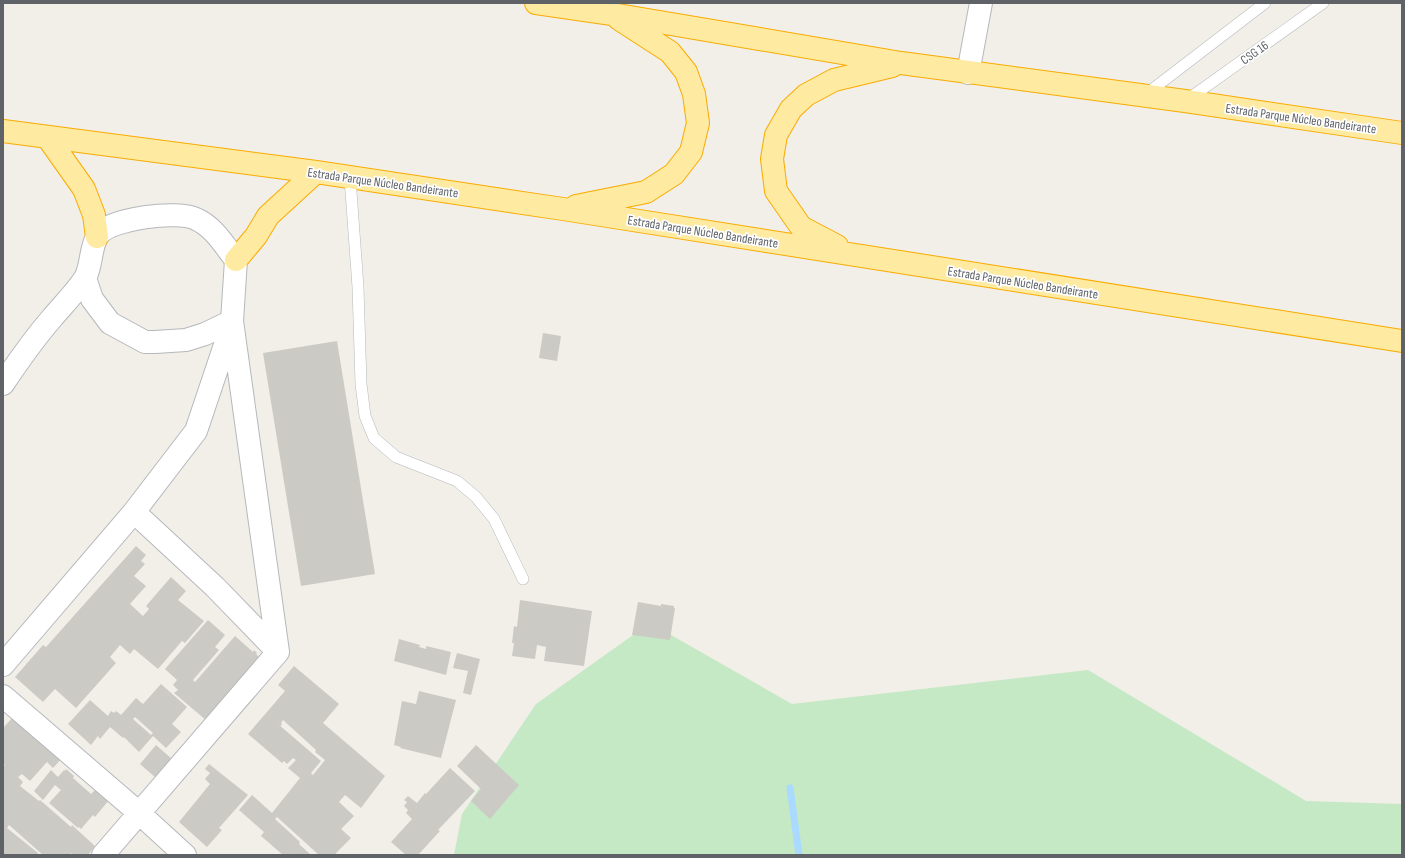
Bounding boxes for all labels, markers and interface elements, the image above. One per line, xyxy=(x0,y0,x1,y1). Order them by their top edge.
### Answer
street label: CSG 16 xyxy=(1237,37,1272,68)
street label: Estrada Parque Núcleo Bandeirante xyxy=(1224,100,1377,137)
street label: Estrada Parque Núcleo Bandeirante xyxy=(306,164,459,201)
street label: Estrada Parque Núcleo Bandeirante xyxy=(626,212,779,252)
street label: Estrada Parque Núcleo Bandeirante xyxy=(946,263,1099,303)

